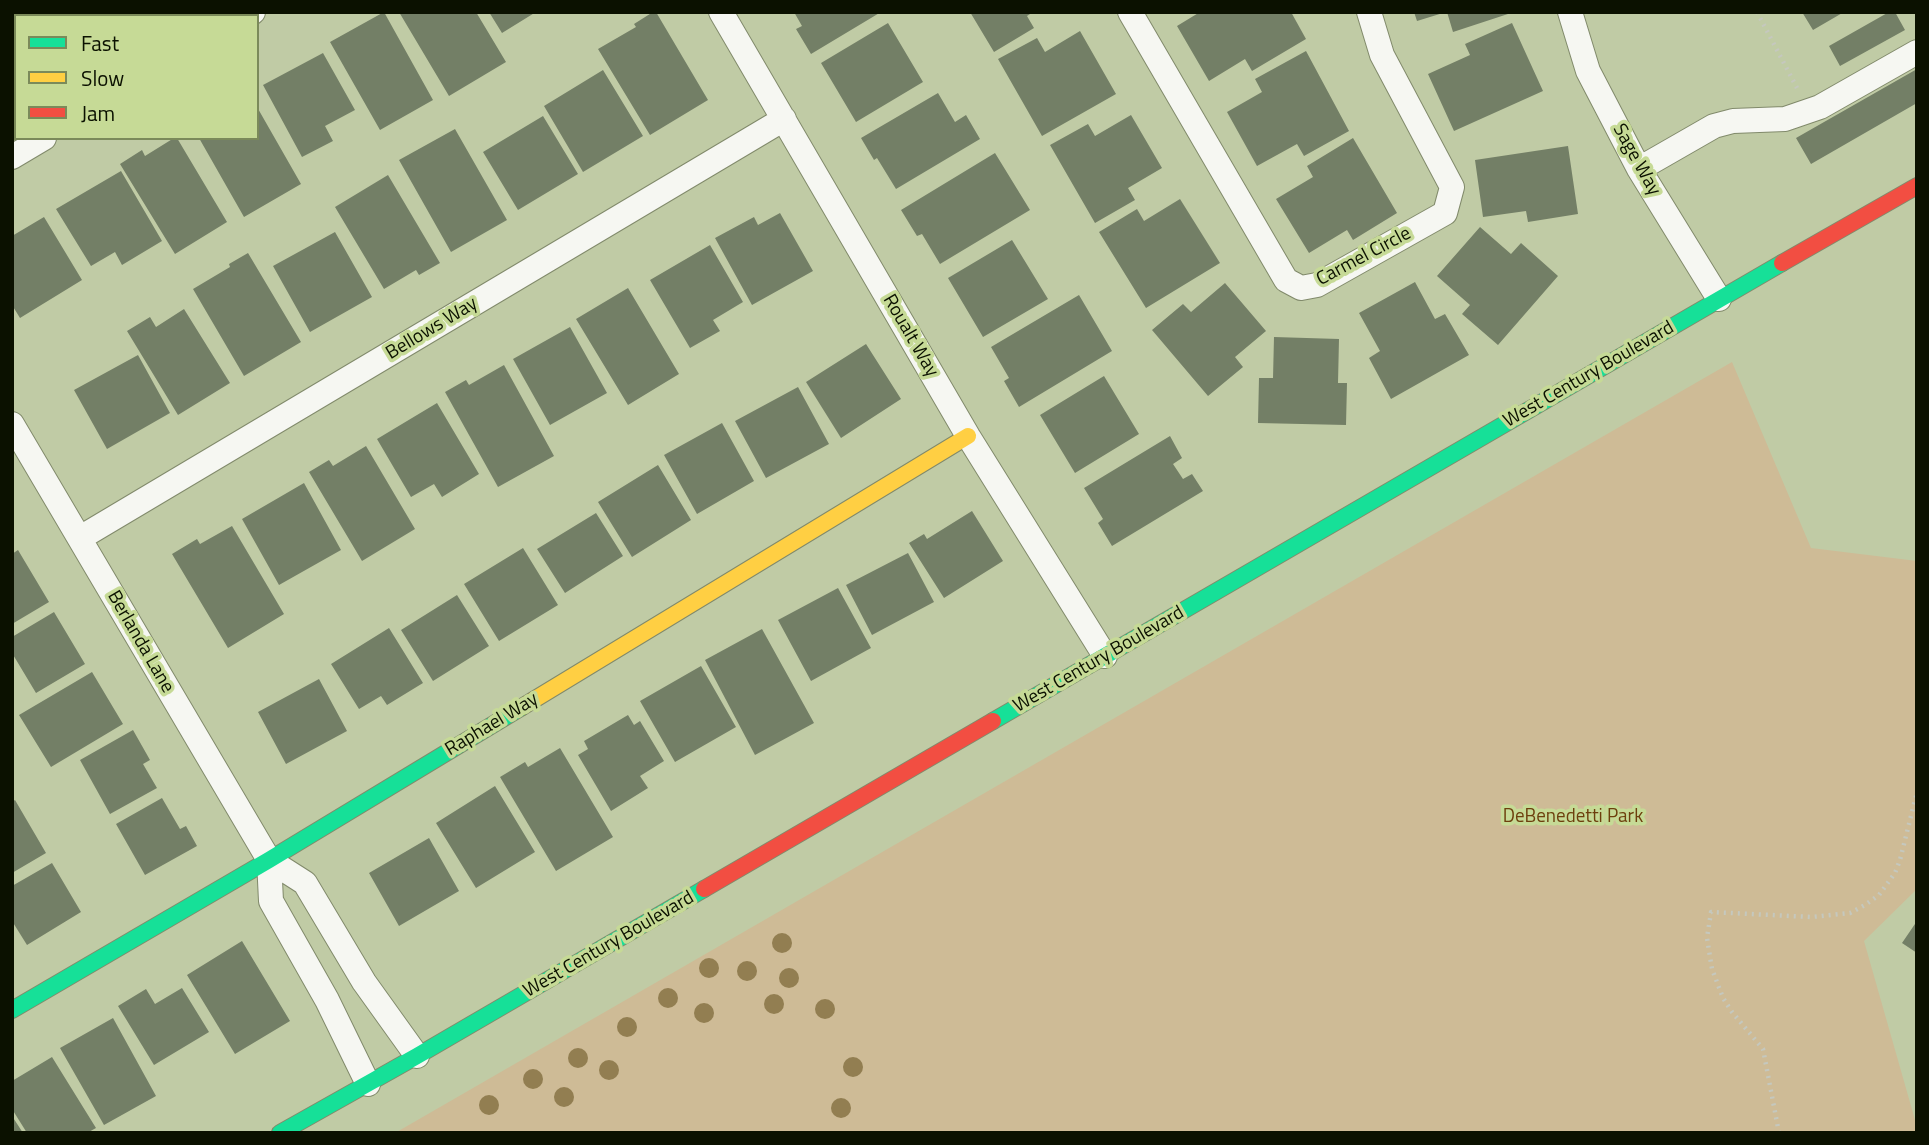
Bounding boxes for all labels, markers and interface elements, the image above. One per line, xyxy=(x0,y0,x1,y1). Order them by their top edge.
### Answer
legend xyxy=(14,14,259,140)
text: Fast xyxy=(81,27,119,59)
text: Slow xyxy=(81,62,124,94)
text: Jam xyxy=(81,97,115,129)
street label: Sage Way xyxy=(1607,120,1665,200)
street label: Carmel Circle xyxy=(1313,223,1415,291)
street label: Roualt Way xyxy=(877,291,943,381)
street label: Bellows Way xyxy=(382,293,482,365)
street label: West Century Boulevard xyxy=(1500,317,1678,433)
street label: Berlanda Lane xyxy=(102,587,178,697)
street label: West Century Boulevard xyxy=(1010,602,1188,718)
street label: Raphael Way xyxy=(441,688,543,762)
park label: DeBenedetti Park xyxy=(1503,806,1643,828)
street label: West Century Boulevard xyxy=(520,887,698,1003)

